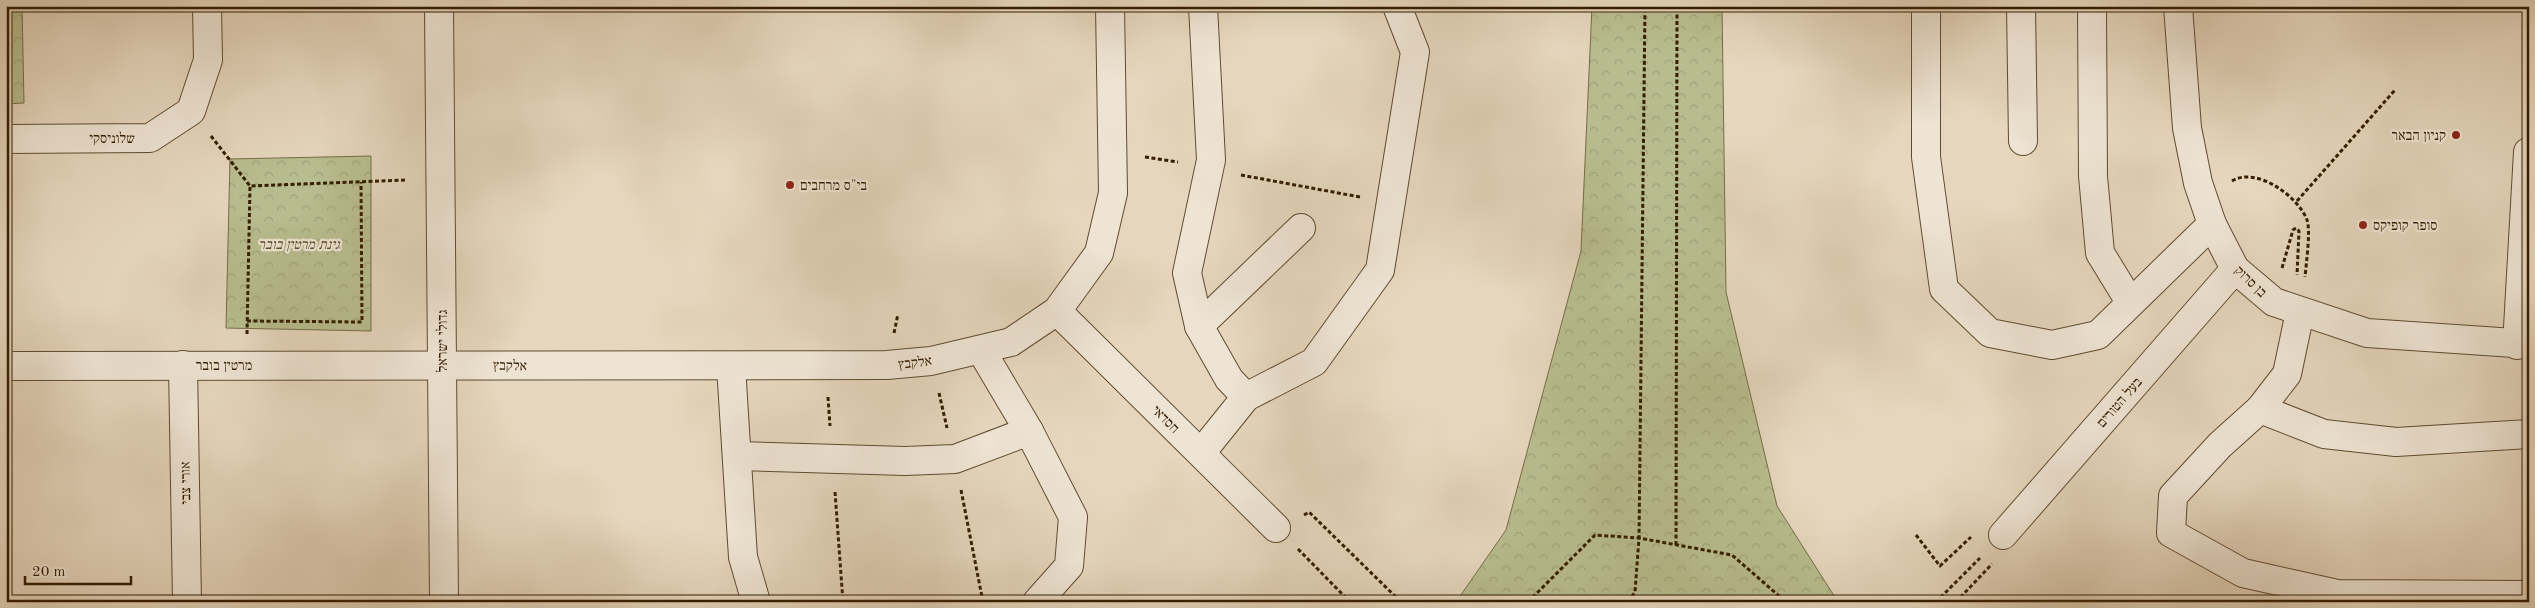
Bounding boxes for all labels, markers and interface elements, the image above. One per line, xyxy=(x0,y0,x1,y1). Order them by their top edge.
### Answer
place label: קניון הבאר xyxy=(2391,129,2446,143)
marker: קניון הבאר xyxy=(2450,129,2462,141)
street label: שלוניסקי xyxy=(89,131,135,146)
marker: בי"ס מרחבים xyxy=(784,179,796,191)
place label: בי"ס מרחבים xyxy=(800,179,867,193)
marker: סופר קופיקס xyxy=(2357,219,2369,231)
place label: סופר קופיקס xyxy=(2373,219,2437,233)
park label: גינת מרטין בובר xyxy=(258,238,341,252)
street label: בן סרוק xyxy=(2232,263,2269,300)
street label: גדולי ישראל xyxy=(435,309,450,372)
street label: אלקבץ xyxy=(897,353,933,372)
street label: אלקבץ xyxy=(493,358,527,373)
street label: מרטין בובר xyxy=(196,359,252,373)
street label: בעל הטורים xyxy=(2094,374,2145,430)
street label: חסדאי xyxy=(1149,403,1182,436)
street label: אורי צבי xyxy=(179,461,193,505)
scale bar xyxy=(25,553,131,585)
text: 20 m xyxy=(32,565,66,580)

